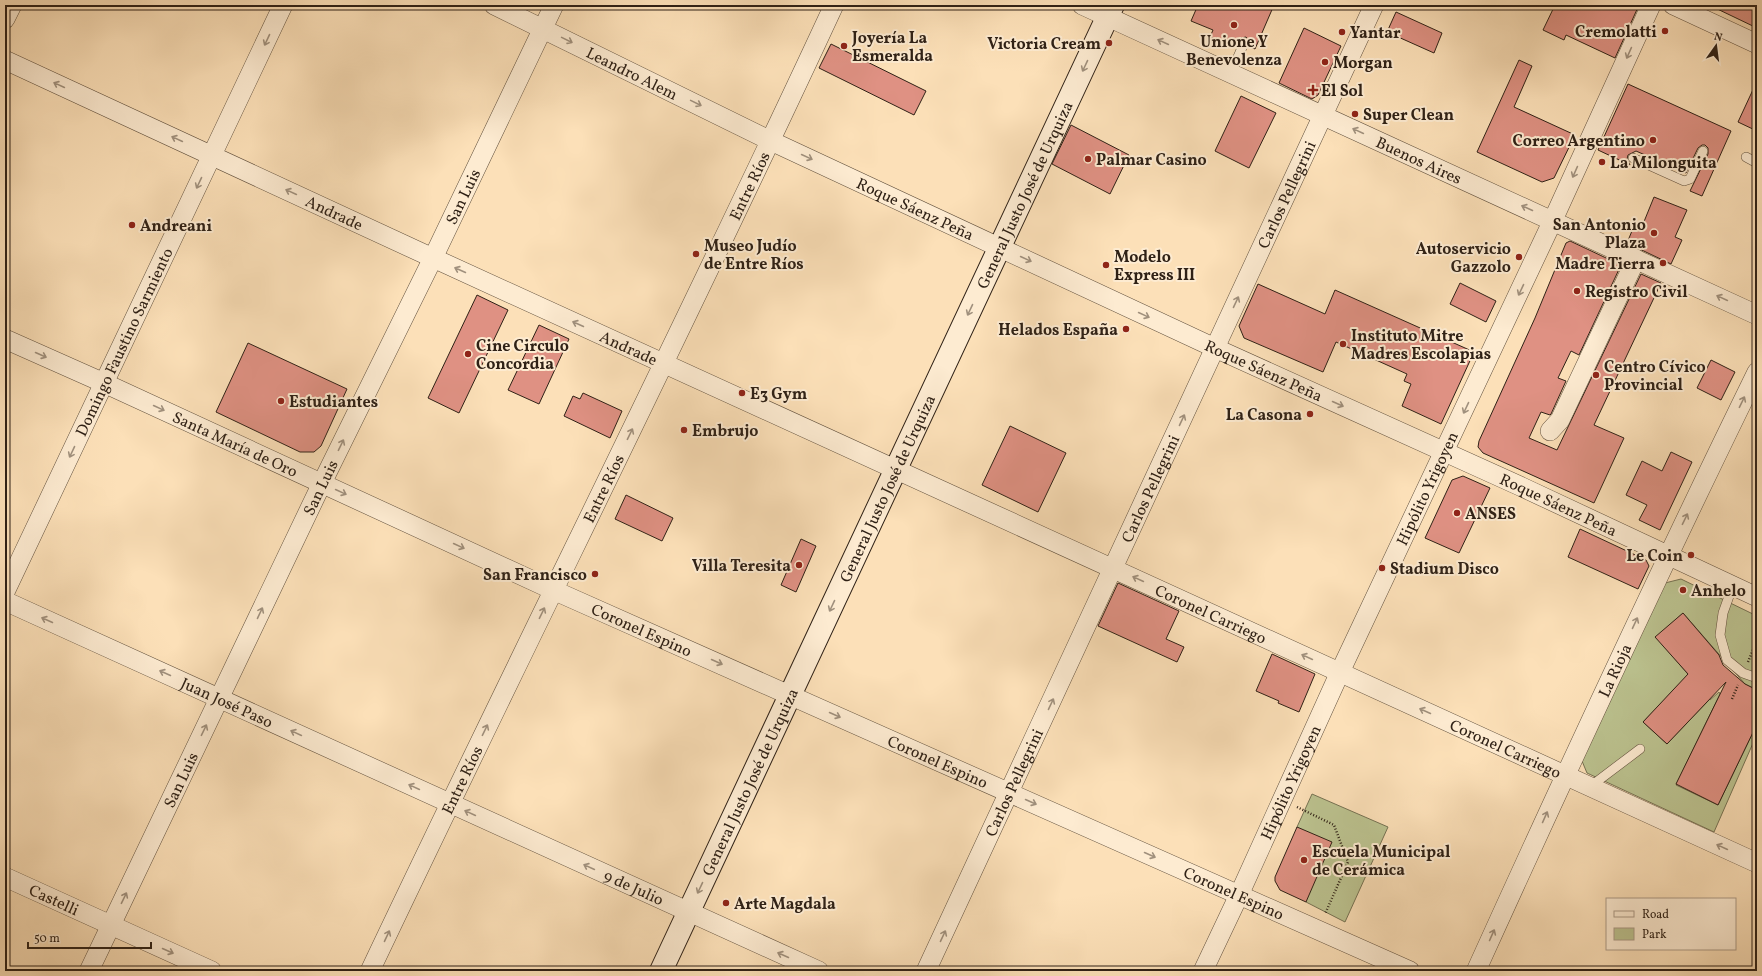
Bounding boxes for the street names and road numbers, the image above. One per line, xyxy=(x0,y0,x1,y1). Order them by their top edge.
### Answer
street label: Leandro Alem xyxy=(582,43,681,106)
street label: General Justo José de Urquiza xyxy=(973,98,1079,293)
street label: Buenos Aires xyxy=(1372,132,1465,191)
street label: Carlos Pellegrini xyxy=(1253,138,1322,253)
street label: Entre Ríos xyxy=(725,149,777,224)
street label: San Luis xyxy=(442,166,487,229)
street label: Roque Sáenz Peña xyxy=(852,173,977,247)
street label: Andrade xyxy=(301,191,366,237)
street label: Domingo Faustino Sarmiento xyxy=(71,245,179,440)
street label: Andrade xyxy=(596,327,660,372)
street label: Roque Sáenz Peña xyxy=(1200,336,1325,408)
street label: General Justo José de Urquiza xyxy=(835,392,942,587)
street label: Santa María de Oro xyxy=(168,407,301,484)
street label: Hipólito Yrigoyen xyxy=(1392,429,1465,550)
street label: Carlos Pellegrini xyxy=(1117,432,1186,547)
street label: Entre Ríos xyxy=(579,451,631,527)
street label: San Luis xyxy=(299,457,345,520)
street label: Roque Sáenz Peña xyxy=(1496,469,1620,543)
street label: Coronel Carriego xyxy=(1151,580,1270,650)
street label: Coronel Espino xyxy=(587,599,695,663)
street label: La Rioja xyxy=(1594,641,1638,702)
street label: Juan José Paso xyxy=(177,673,276,734)
street label: General Justo José de Urquiza xyxy=(698,685,805,880)
street label: Coronel Carriego xyxy=(1446,715,1564,785)
street label: Hipólito Yrigoyen xyxy=(1256,722,1327,844)
street label: Carlos Pellegrini xyxy=(981,726,1050,841)
street label: Coronel Espino xyxy=(883,731,991,795)
street label: Entre Ríos xyxy=(437,743,489,819)
street label: San Luis xyxy=(159,749,205,812)
street label: Coronel Espino xyxy=(1179,863,1287,927)
street label: 9 de Julio xyxy=(600,866,667,912)
street label: Castelli xyxy=(25,880,82,922)

